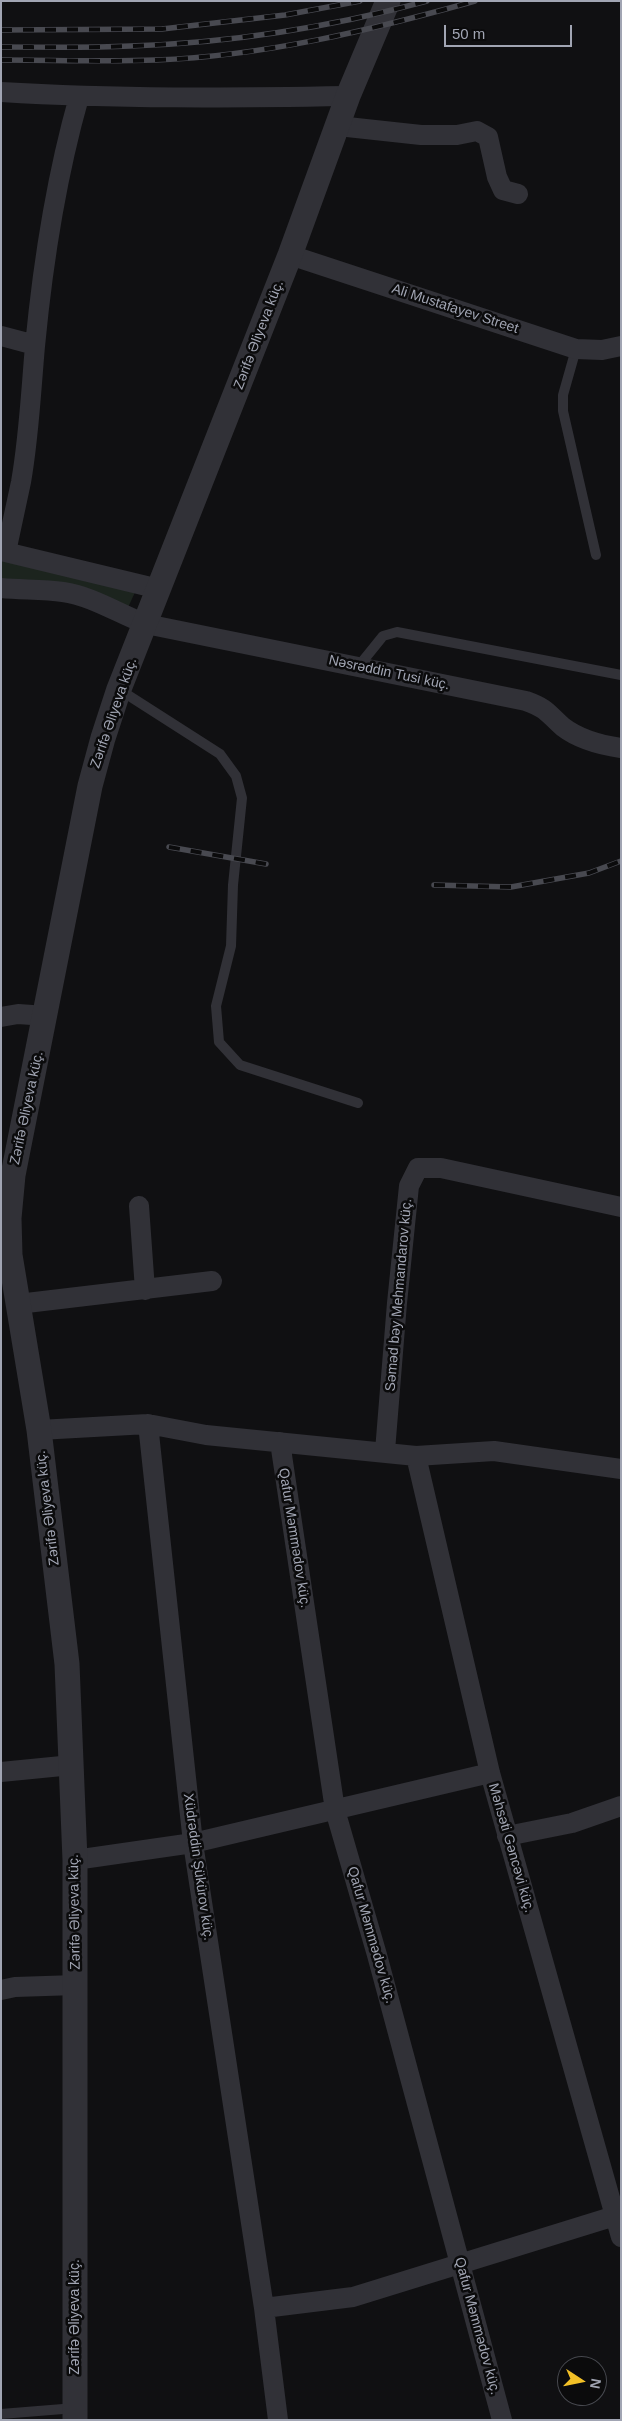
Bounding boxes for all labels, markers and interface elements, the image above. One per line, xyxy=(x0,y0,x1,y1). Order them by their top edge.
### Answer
scale bar xyxy=(447,15,574,47)
text: 50 m xyxy=(452,25,485,42)
street label: Zərifə Əliyeva küç. xyxy=(230,278,288,392)
street label: Ali Mustafayev Street xyxy=(390,281,520,337)
street label: Nəsrəddin Tusi küç. xyxy=(327,652,451,694)
street label: Zərifə Əliyeva küç. xyxy=(87,656,141,770)
street label: Zərifə Əliyeva küç. xyxy=(7,1050,47,1166)
street label: Səməd bəy Mehmandarov küç. xyxy=(382,1198,416,1392)
street label: Zərifə Əliyeva küç. xyxy=(33,1450,63,1566)
street label: Qafur Məmmədov küç. xyxy=(275,1467,313,1609)
street label: Məhsəti Gəncəvi küç. xyxy=(484,1781,538,1915)
street label: Xüdrəddin Şükürov küç. xyxy=(179,1792,217,1942)
street label: Zərifə Əliyeva küç. xyxy=(66,1854,84,1970)
street label: Qafur Məmmədov küç. xyxy=(343,1865,399,2005)
street label: Qafur Məmmədov küç. xyxy=(451,2255,503,2397)
street label: Zərifə Əliyeva küç. xyxy=(67,2259,83,2375)
north arrow xyxy=(557,2356,607,2406)
text: N xyxy=(587,2377,605,2390)

